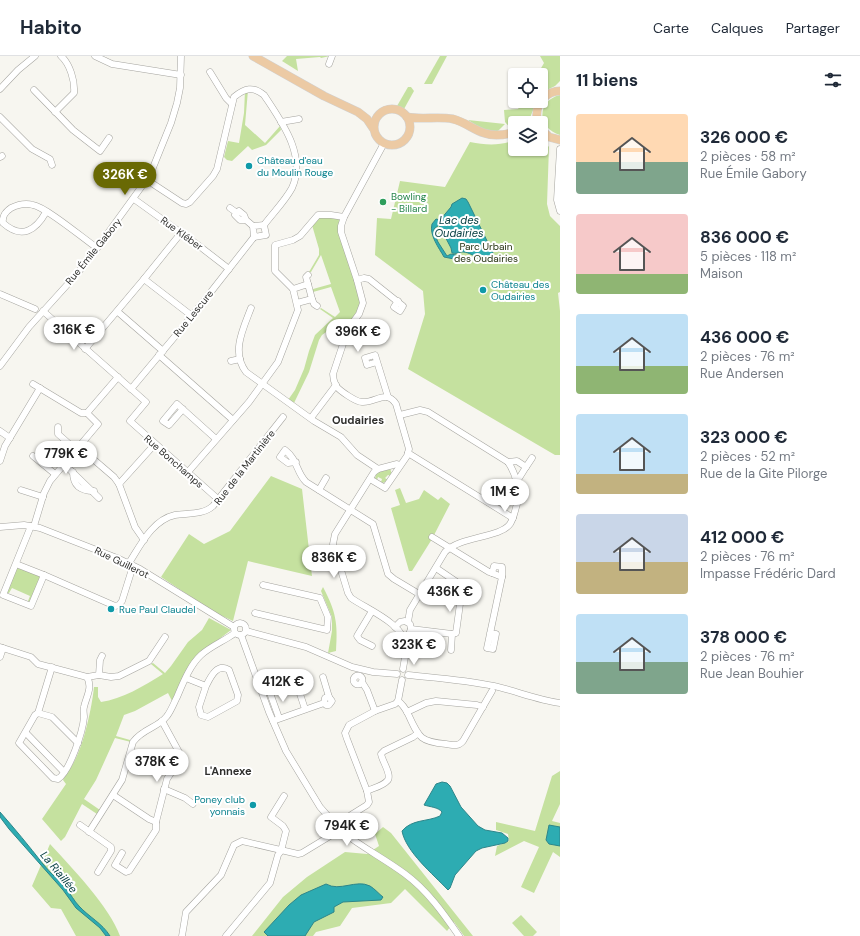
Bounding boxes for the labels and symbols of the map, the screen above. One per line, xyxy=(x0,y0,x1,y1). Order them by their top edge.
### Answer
place label: Château d'eau du Moulin Rouge xyxy=(257,154,333,179)
marker: Château d'eau du Moulin Rouge xyxy=(244,161,254,171)
pin: 326K € xyxy=(92,162,158,196)
place label: Bowling - Billard xyxy=(391,190,427,215)
marker: Bowling - Billard xyxy=(378,197,388,207)
water label: Lac des Oudairies xyxy=(434,213,484,240)
street label: Rue Kléber xyxy=(158,214,206,253)
street label: Rue Émile Gabory xyxy=(63,215,125,287)
park label: Parc Urbain des Oudairies xyxy=(454,240,518,265)
place label: Château des Oudairies xyxy=(491,278,549,303)
marker: Château des Oudairies xyxy=(478,285,488,295)
street label: Rue Lescure xyxy=(171,287,216,339)
pin: 316K € xyxy=(41,317,107,351)
pin: 396K € xyxy=(325,319,391,353)
district label: Oudairies xyxy=(332,413,384,427)
street label: Rue de la Martinière xyxy=(211,427,278,507)
street label: Rue Bonchamps xyxy=(141,432,206,491)
pin: 779K € xyxy=(33,441,99,475)
pin: 1M € xyxy=(481,479,529,513)
street label: Rue Guillerot xyxy=(92,544,151,581)
pin: 836K € xyxy=(301,545,367,579)
pin: 436K € xyxy=(417,579,483,613)
place label: Rue Paul Claudel xyxy=(119,603,195,616)
marker: Rue Paul Claudel xyxy=(106,604,116,614)
pin: 323K € xyxy=(381,632,447,666)
pin: 412K € xyxy=(250,669,316,703)
pin: 378K € xyxy=(124,749,190,783)
district label: L'Annexe xyxy=(204,764,252,778)
place label: Poney club yonnais xyxy=(194,793,245,818)
marker: Poney club yonnais xyxy=(248,800,258,810)
pin: 794K € xyxy=(314,813,380,847)
water label: La Riaillée xyxy=(37,848,81,896)

